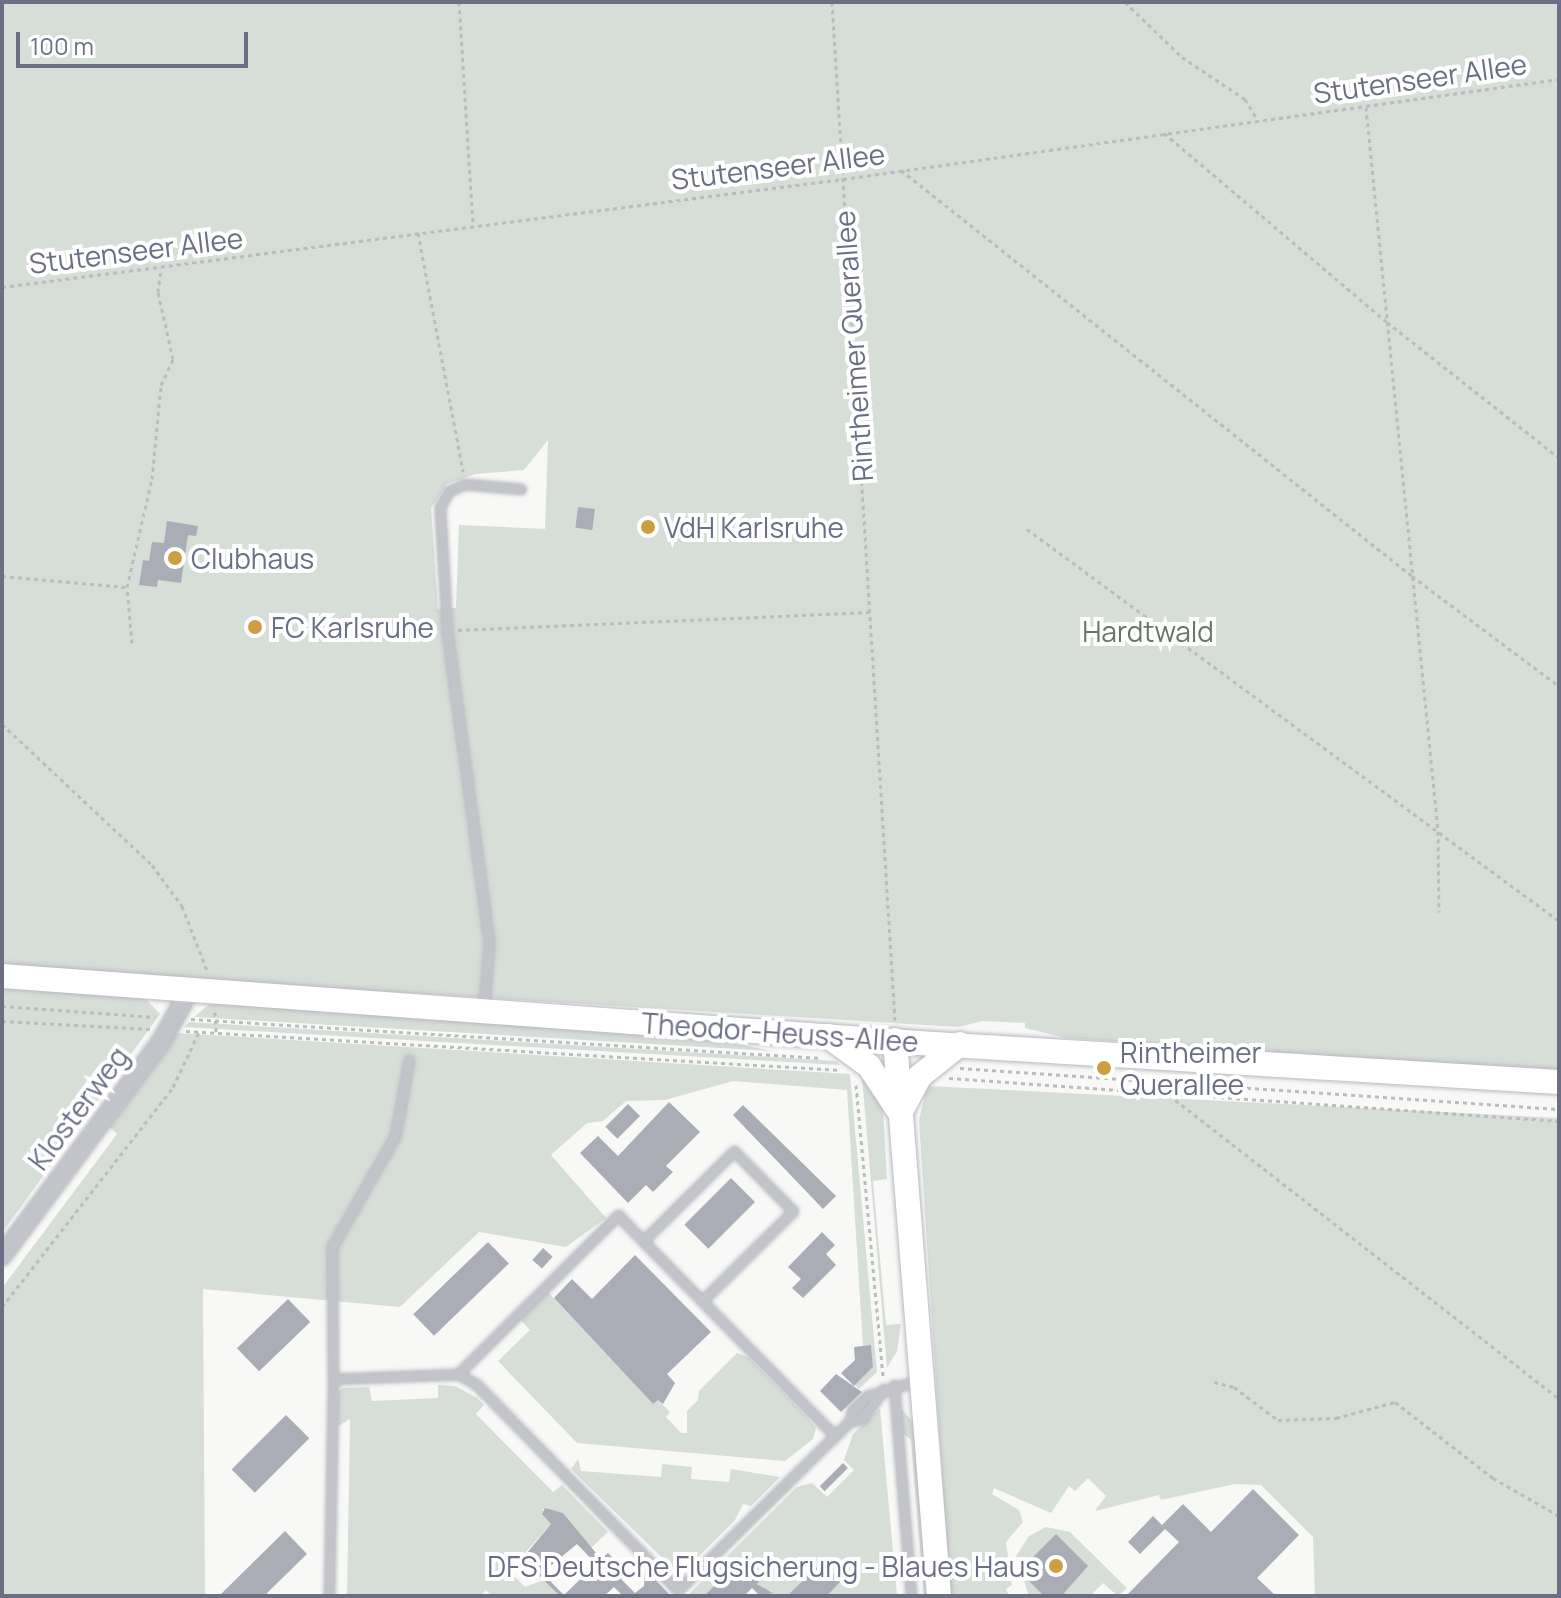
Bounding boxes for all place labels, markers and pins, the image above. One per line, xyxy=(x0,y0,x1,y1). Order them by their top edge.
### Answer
place label: VdH Karlsruhe xyxy=(664,510,844,544)
marker: VdH Karlsruhe xyxy=(639,518,657,536)
place label: Clubhaus xyxy=(191,541,314,575)
marker: Clubhaus xyxy=(166,549,184,567)
place label: FC Karlsruhe xyxy=(271,610,434,644)
marker: FC Karlsruhe xyxy=(246,618,264,636)
place label: Rintheimer Querallee xyxy=(1120,1035,1262,1101)
marker: Rintheimer Querallee xyxy=(1095,1059,1113,1077)
place label: DFS Deutsche Flugsicherung - Blaues Haus xyxy=(487,1549,1040,1583)
marker: DFS Deutsche Flugsicherung - Blaues Haus xyxy=(1047,1557,1065,1575)

